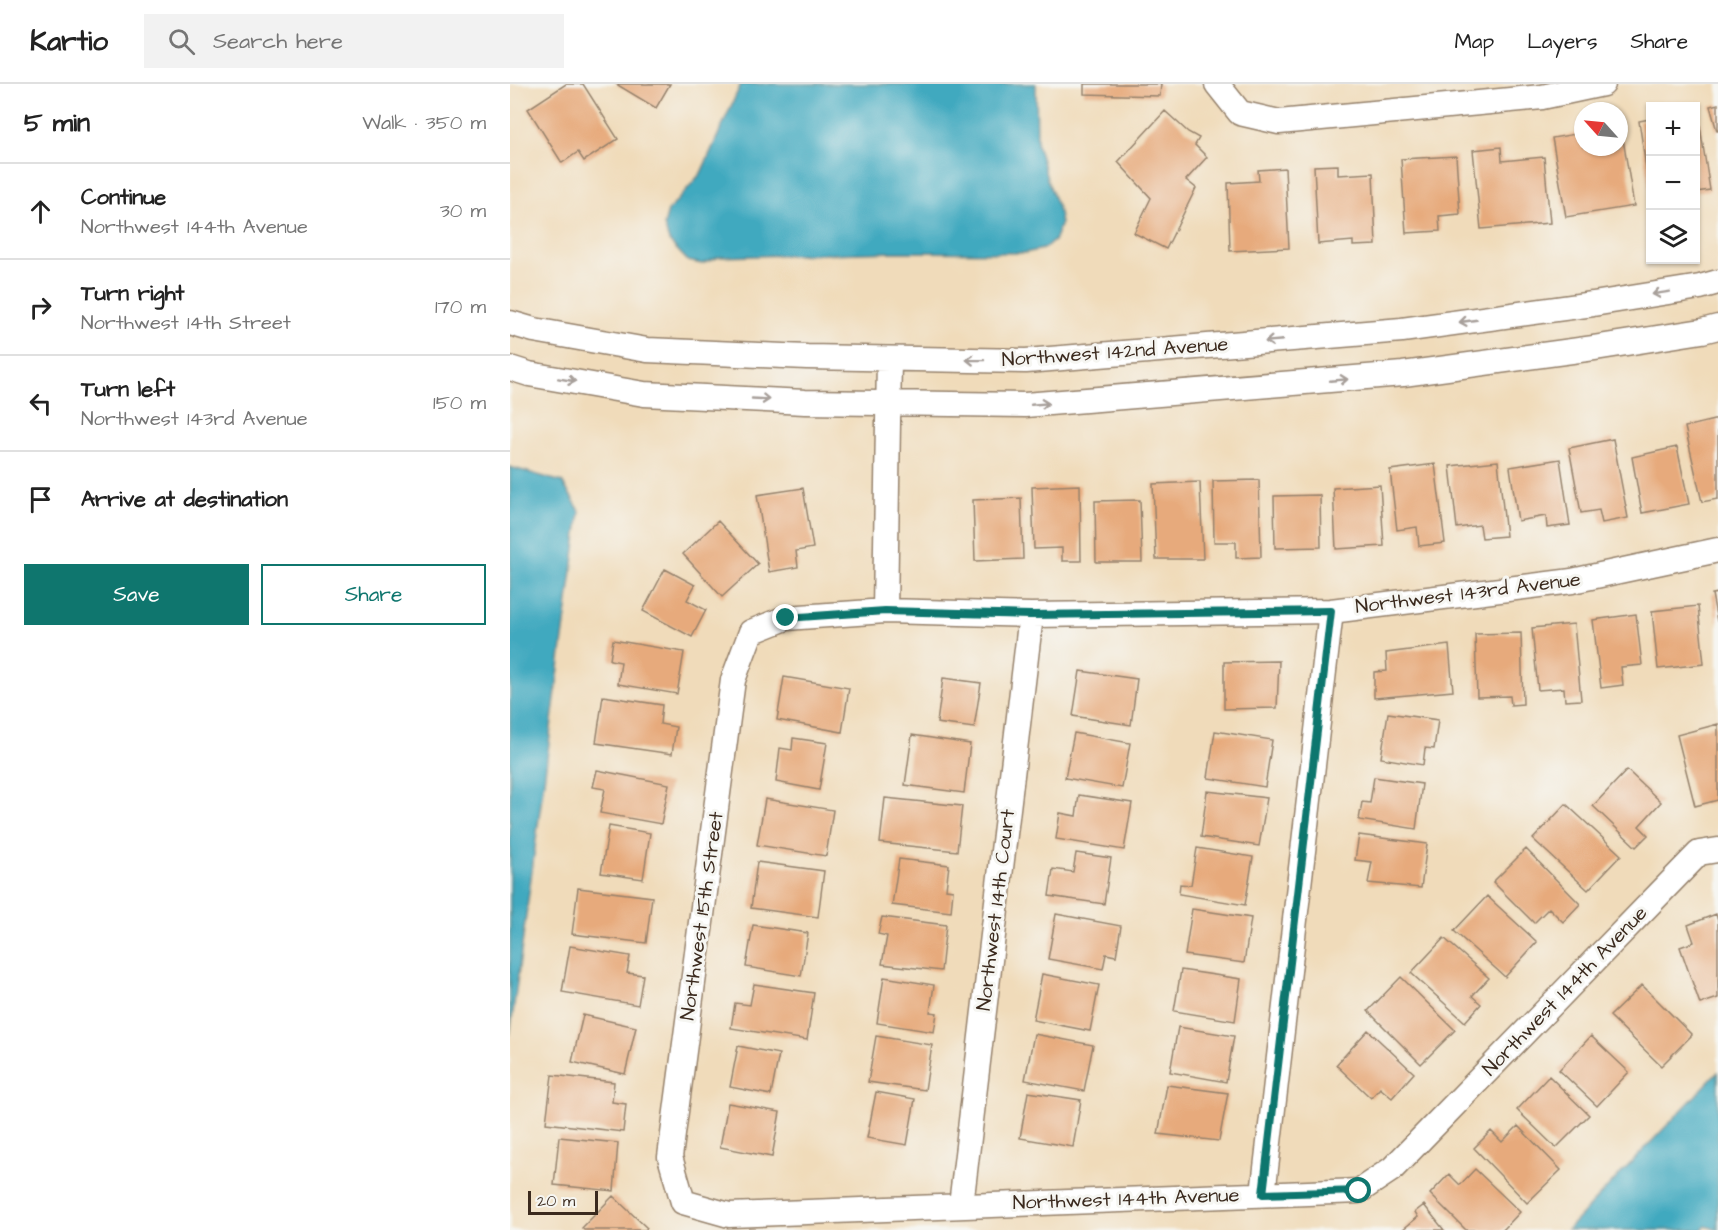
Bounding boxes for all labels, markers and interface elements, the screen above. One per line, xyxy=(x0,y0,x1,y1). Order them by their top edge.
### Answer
search box xyxy=(144,14,564,68)
text: Kartio xyxy=(30,22,108,61)
icon: search xyxy=(165,25,198,58)
text: Search here xyxy=(213,26,343,57)
text: Map xyxy=(1454,27,1494,56)
text: Layers xyxy=(1527,27,1597,56)
text: Share xyxy=(1630,27,1688,56)
north arrow xyxy=(1574,102,1628,156)
map controls xyxy=(1646,102,1700,264)
button: + xyxy=(1646,102,1700,156)
text: 5 min xyxy=(24,105,90,141)
text: Walk · 350 m xyxy=(362,109,486,137)
button: − xyxy=(1646,156,1700,210)
text: Continue xyxy=(81,182,166,213)
icon: ahead xyxy=(24,195,57,228)
text: 30 m xyxy=(440,197,486,225)
button: layers xyxy=(1646,210,1700,264)
text: Northwest 144th Avenue xyxy=(81,213,308,241)
text: Turn right xyxy=(81,278,184,309)
one-way arrow xyxy=(1651,288,1671,299)
icon: right xyxy=(24,291,57,324)
text: 170 m xyxy=(435,293,486,321)
text: Northwest 14th Street xyxy=(81,309,291,337)
one-way arrow xyxy=(1458,316,1478,327)
street label: Northwest 142nd Avenue xyxy=(1001,330,1229,374)
one-way arrow xyxy=(1264,335,1284,346)
one-way arrow xyxy=(965,354,985,366)
text: Turn left xyxy=(81,374,175,405)
one-way arrow xyxy=(1328,374,1348,385)
one-way arrow xyxy=(557,375,577,386)
icon: left xyxy=(24,387,57,420)
text: 150 m xyxy=(433,389,486,417)
one-way arrow xyxy=(750,394,770,405)
one-way arrow xyxy=(1029,398,1049,409)
text: Northwest 143rd Avenue xyxy=(81,405,308,433)
icon: arrive xyxy=(24,483,57,516)
text: Arrive at destination xyxy=(81,484,288,515)
button: Save xyxy=(24,564,249,625)
button: Share xyxy=(261,564,486,625)
street label: Northwest 143rd Avenue xyxy=(1354,565,1582,621)
route end xyxy=(772,604,798,630)
street label: Northwest 14th Court xyxy=(970,808,1022,1012)
street label: Northwest 15th Street xyxy=(673,810,731,1022)
street label: Northwest 144th Avenue xyxy=(1476,900,1654,1082)
route start xyxy=(1345,1177,1371,1203)
street label: Northwest 144th Avenue xyxy=(1012,1181,1240,1217)
scale bar xyxy=(528,1188,598,1216)
text: 20 m xyxy=(537,1190,575,1212)

